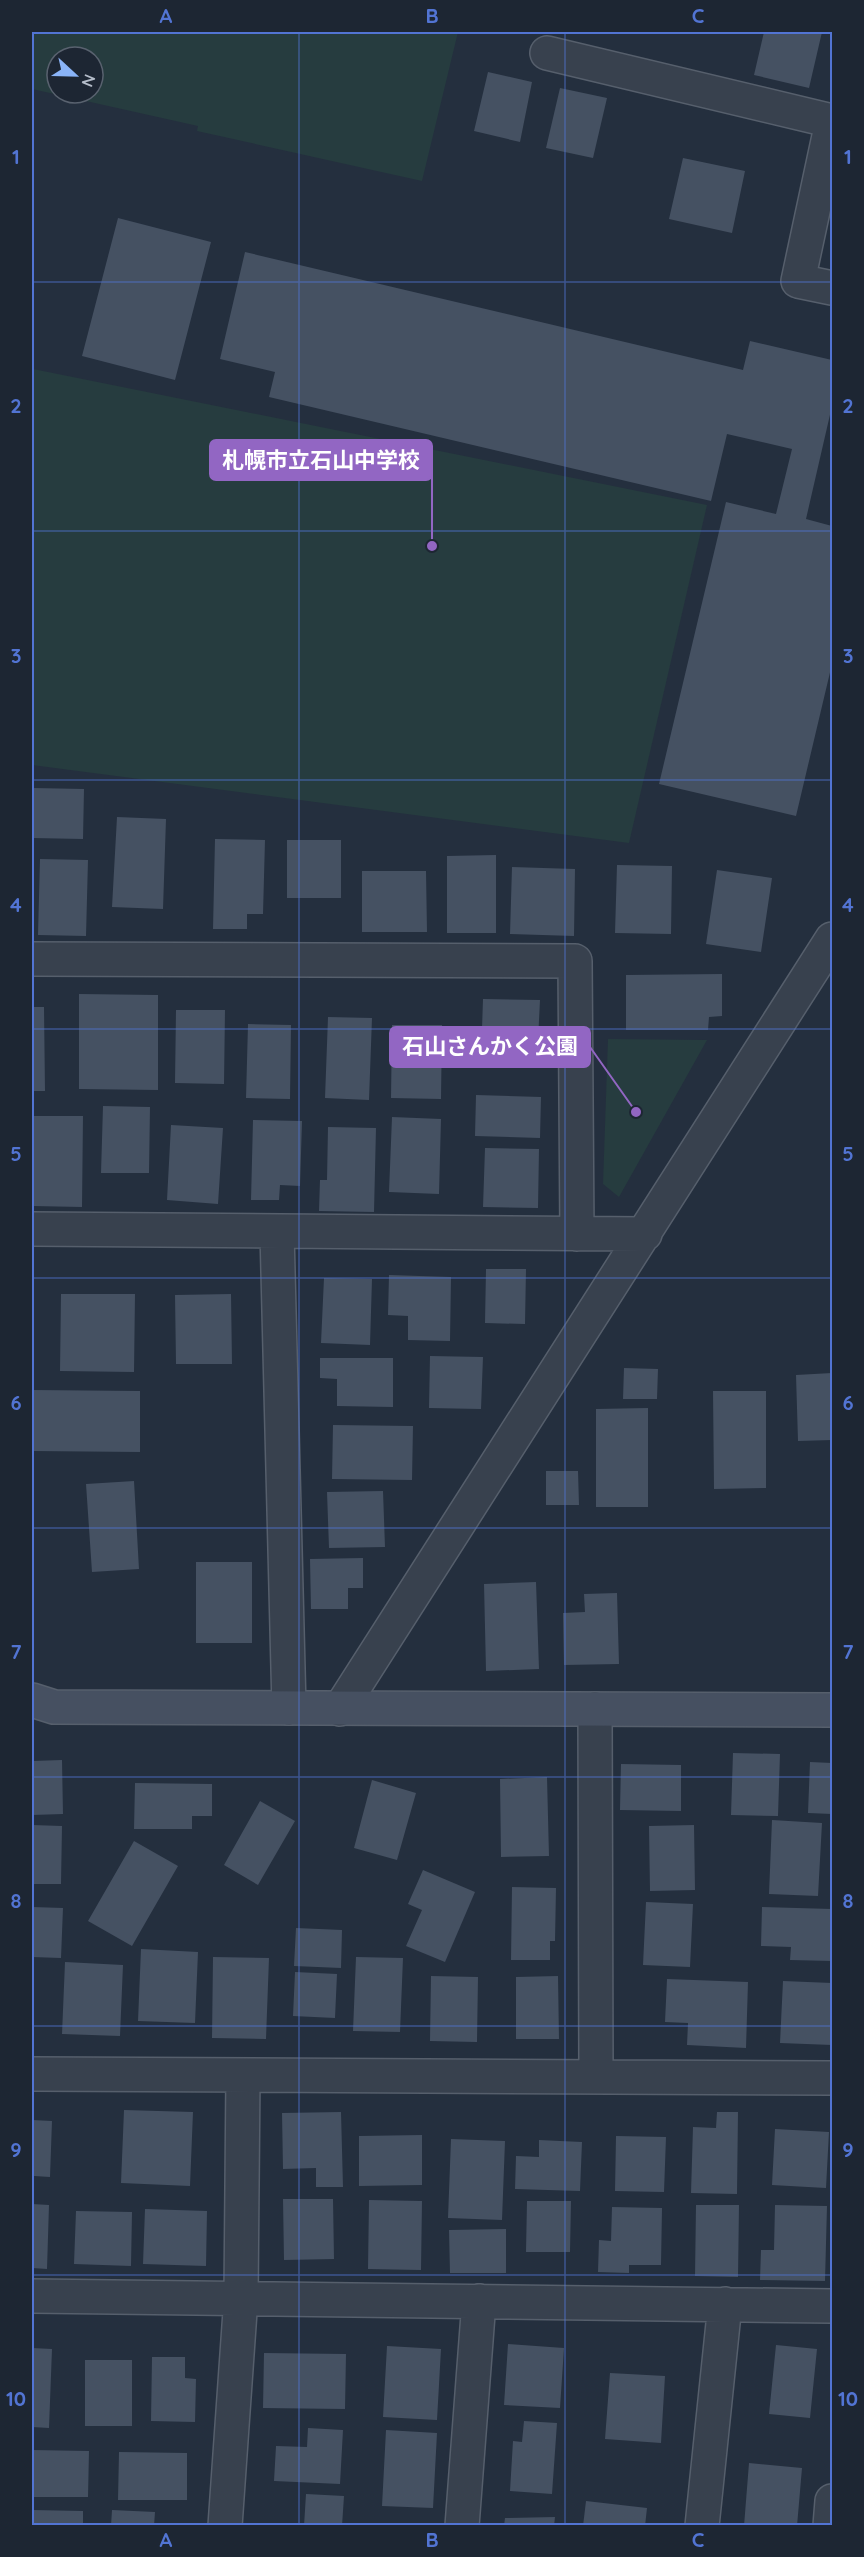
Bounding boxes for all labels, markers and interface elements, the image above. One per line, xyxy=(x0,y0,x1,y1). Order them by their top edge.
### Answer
text: A xyxy=(160,3,173,28)
text: B xyxy=(425,3,439,28)
text: C xyxy=(692,3,705,28)
north arrow xyxy=(45,45,105,105)
text: N xyxy=(77,71,100,90)
text: 1 xyxy=(12,144,20,169)
text: 1 xyxy=(844,144,852,169)
text: 2 xyxy=(10,393,22,418)
text: 2 xyxy=(842,393,854,418)
callout: 札幌市立石山中学校 xyxy=(210,440,432,480)
text: 札幌市立石山中学校 xyxy=(222,446,420,474)
text: 3 xyxy=(11,643,21,668)
text: 3 xyxy=(843,643,853,668)
text: 4 xyxy=(10,892,22,917)
text: 4 xyxy=(842,892,854,917)
callout: 石山さんかく公園 xyxy=(390,1027,590,1067)
text: 石山さんかく公園 xyxy=(402,1032,578,1060)
text: 5 xyxy=(10,1141,22,1166)
text: 5 xyxy=(842,1141,854,1166)
text: 6 xyxy=(10,1390,22,1415)
text: 6 xyxy=(842,1390,854,1415)
text: 7 xyxy=(11,1639,22,1664)
text: 7 xyxy=(843,1639,854,1664)
text: 8 xyxy=(11,1888,22,1913)
text: 8 xyxy=(843,1888,854,1913)
text: 9 xyxy=(10,2137,22,2162)
text: 9 xyxy=(842,2137,854,2162)
text: 10 xyxy=(6,2386,26,2411)
text: 10 xyxy=(838,2386,858,2411)
text: A xyxy=(160,2527,173,2552)
text: B xyxy=(425,2527,439,2552)
text: C xyxy=(692,2527,705,2552)

